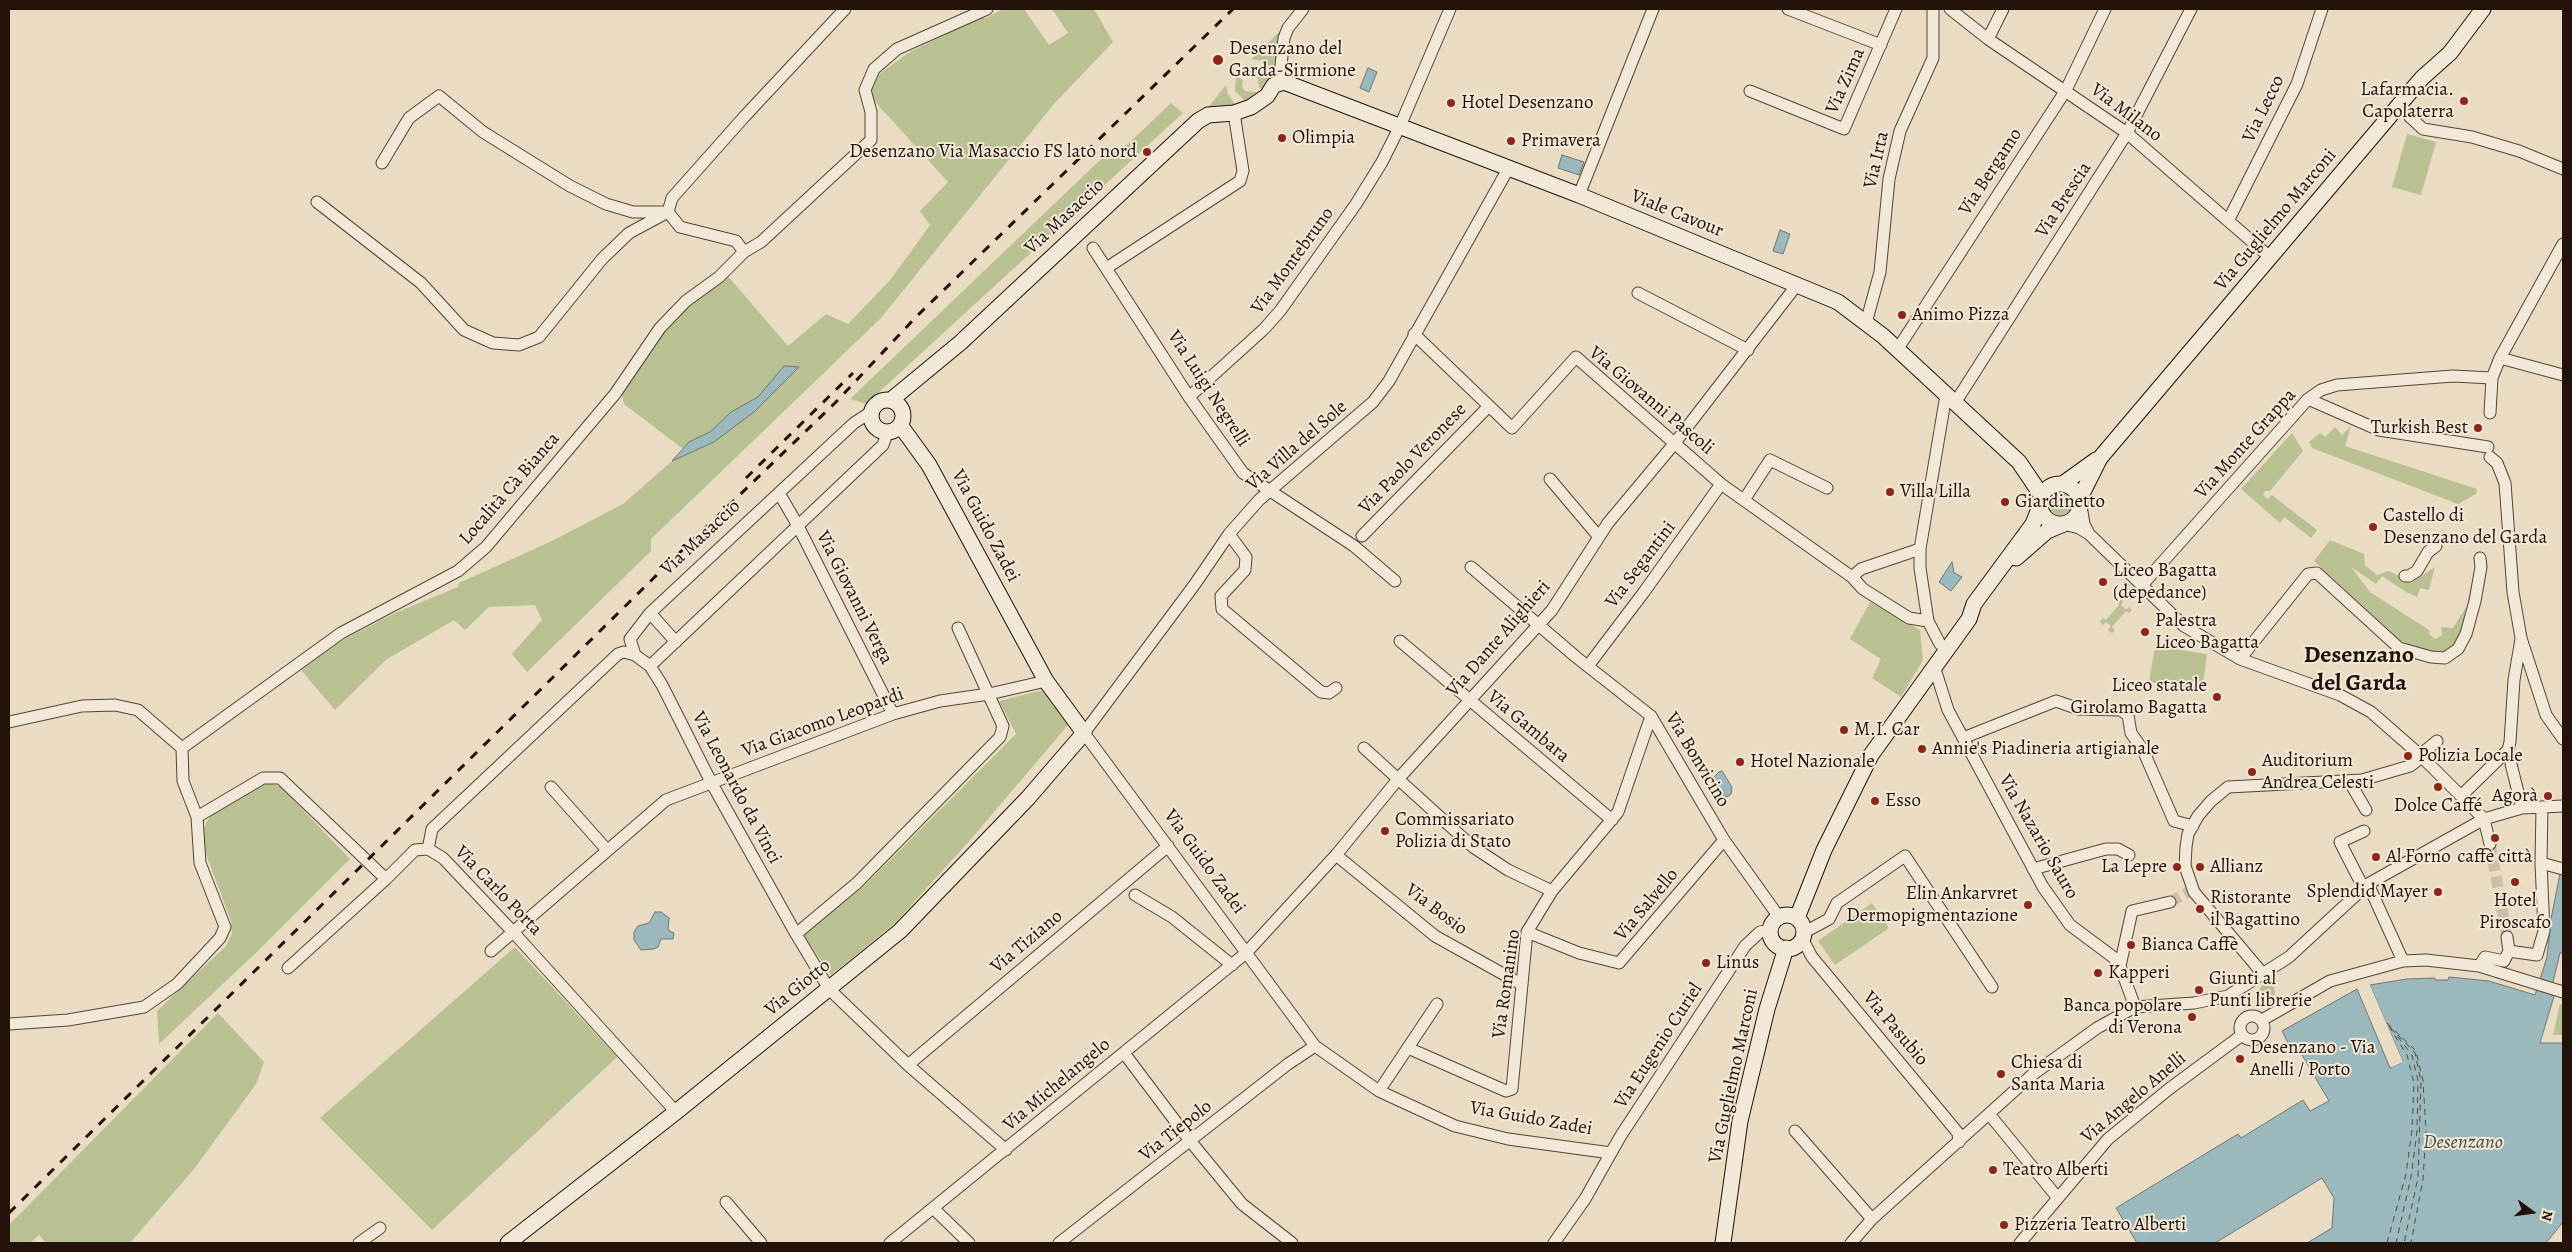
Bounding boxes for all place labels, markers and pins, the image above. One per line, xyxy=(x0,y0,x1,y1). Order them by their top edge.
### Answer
place label: Desenzano del Garda-Sirmione xyxy=(1229,38,1356,82)
marker: Desenzano del Garda-Sirmione xyxy=(1211,53,1225,67)
place label: Lafarmacia. Capolaterra xyxy=(2361,79,2454,123)
place label: Hotel Desenzano xyxy=(1461,92,1593,114)
marker: Lafarmacia. Capolaterra xyxy=(2458,95,2470,107)
marker: Hotel Desenzano xyxy=(1445,97,1457,109)
place label: Olimpia xyxy=(1292,127,1355,149)
place label: Primavera xyxy=(1521,130,1601,152)
marker: Olimpia xyxy=(1276,132,1288,144)
marker: Primavera xyxy=(1505,135,1517,147)
place label: Desenzano Via Masaccio FS lato nord xyxy=(849,141,1137,163)
marker: Desenzano Via Masaccio FS lato nord xyxy=(1141,146,1153,158)
place label: Animo Pizza xyxy=(1912,304,2009,326)
marker: Animo Pizza xyxy=(1896,309,1908,321)
place label: Turkish Best xyxy=(2371,417,2468,439)
marker: Turkish Best xyxy=(2472,422,2484,434)
place label: Villa Lilla xyxy=(1900,481,1971,503)
marker: Villa Lilla xyxy=(1884,486,1896,498)
place label: Giardinetto xyxy=(2015,491,2105,513)
marker: Giardinetto xyxy=(1999,496,2011,508)
place label: Castello di Desenzano del Garda xyxy=(2383,505,2547,549)
marker: Castello di Desenzano del Garda xyxy=(2367,521,2379,533)
place label: Liceo Bagatta (depedance) xyxy=(2113,560,2217,604)
marker: Liceo Bagatta (depedance) xyxy=(2097,576,2109,588)
place label: Palestra Liceo Bagatta xyxy=(2155,610,2259,654)
marker: Palestra Liceo Bagatta xyxy=(2139,626,2151,638)
place label: Liceo statale Girolamo Bagatta xyxy=(2071,675,2207,719)
marker: Liceo statale Girolamo Bagatta xyxy=(2211,691,2223,703)
place label: M.I. Car xyxy=(1854,719,1920,741)
marker: M.I. Car xyxy=(1838,724,1850,736)
place label: Annie's Piadineria artigianale xyxy=(1932,738,2159,760)
marker: Annie's Piadineria artigianale xyxy=(1916,743,1928,755)
place label: Polizia Locale xyxy=(2418,745,2523,767)
place label: Auditorium Andrea Celesti xyxy=(2262,750,2374,794)
marker: Polizia Locale xyxy=(2402,750,2414,762)
place label: Hotel Nazionale xyxy=(1750,751,1875,773)
marker: Hotel Nazionale xyxy=(1734,756,1746,768)
marker: Auditorium Andrea Celesti xyxy=(2246,766,2258,778)
marker: Dolce Caffé xyxy=(2432,781,2444,793)
place label: Agorà xyxy=(2492,785,2538,807)
place label: Esso xyxy=(1885,790,1921,812)
marker: Agorà xyxy=(2542,790,2554,802)
marker: Esso xyxy=(1869,795,1881,807)
place label: Dolce Caffé xyxy=(2394,795,2482,817)
place label: Commissariato Polizia di Stato xyxy=(1395,809,1514,853)
marker: Commissariato Polizia di Stato xyxy=(1379,825,1391,837)
marker: caffè città xyxy=(2489,832,2501,844)
place label: Al Forno xyxy=(2386,846,2451,868)
place label: caffè città xyxy=(2457,846,2533,868)
marker: Al Forno xyxy=(2370,851,2382,863)
place label: La Lepre xyxy=(2101,856,2167,878)
place label: Allianz xyxy=(2210,856,2263,878)
marker: La Lepre xyxy=(2171,861,2183,873)
marker: Allianz xyxy=(2194,861,2206,873)
marker: Hotel Piroscafo xyxy=(2509,876,2521,888)
place label: Splendid Mayer xyxy=(2306,881,2428,903)
place label: Elin Ankarvret Dermopigmentazione xyxy=(1846,883,2018,927)
marker: Splendid Mayer xyxy=(2432,886,2444,898)
place label: Ristorante il Bagattino xyxy=(2210,887,2300,931)
place label: Hotel Piroscafo xyxy=(2479,890,2551,934)
marker: Elin Ankarvret Dermopigmentazione xyxy=(2022,899,2034,911)
marker: Ristorante il Bagattino xyxy=(2194,903,2206,915)
place label: Bianca Caffè xyxy=(2141,934,2238,956)
marker: Bianca Caffè xyxy=(2125,939,2137,951)
place label: Linus xyxy=(1716,952,1759,974)
marker: Linus xyxy=(1700,957,1712,969)
place label: Kapperi xyxy=(2108,962,2170,984)
marker: Kapperi xyxy=(2092,967,2104,979)
place label: Giunti al Punti librerie xyxy=(2209,968,2312,1012)
marker: Giunti al Punti librerie xyxy=(2193,984,2205,996)
place label: Banca popolare di Verona xyxy=(2063,995,2182,1039)
marker: Banca popolare di Verona xyxy=(2186,1011,2198,1023)
place label: Desenzano - Via Anelli / Porto xyxy=(2250,1037,2376,1081)
place label: Chiesa di Santa Maria xyxy=(2011,1052,2105,1096)
marker: Desenzano - Via Anelli / Porto xyxy=(2234,1053,2246,1065)
marker: Chiesa di Santa Maria xyxy=(1995,1068,2007,1080)
place label: Teatro Alberti xyxy=(2003,1159,2109,1181)
marker: Teatro Alberti xyxy=(1987,1164,1999,1176)
place label: Pizzeria Teatro Alberti xyxy=(2014,1214,2186,1236)
marker: Pizzeria Teatro Alberti xyxy=(1998,1219,2010,1231)

